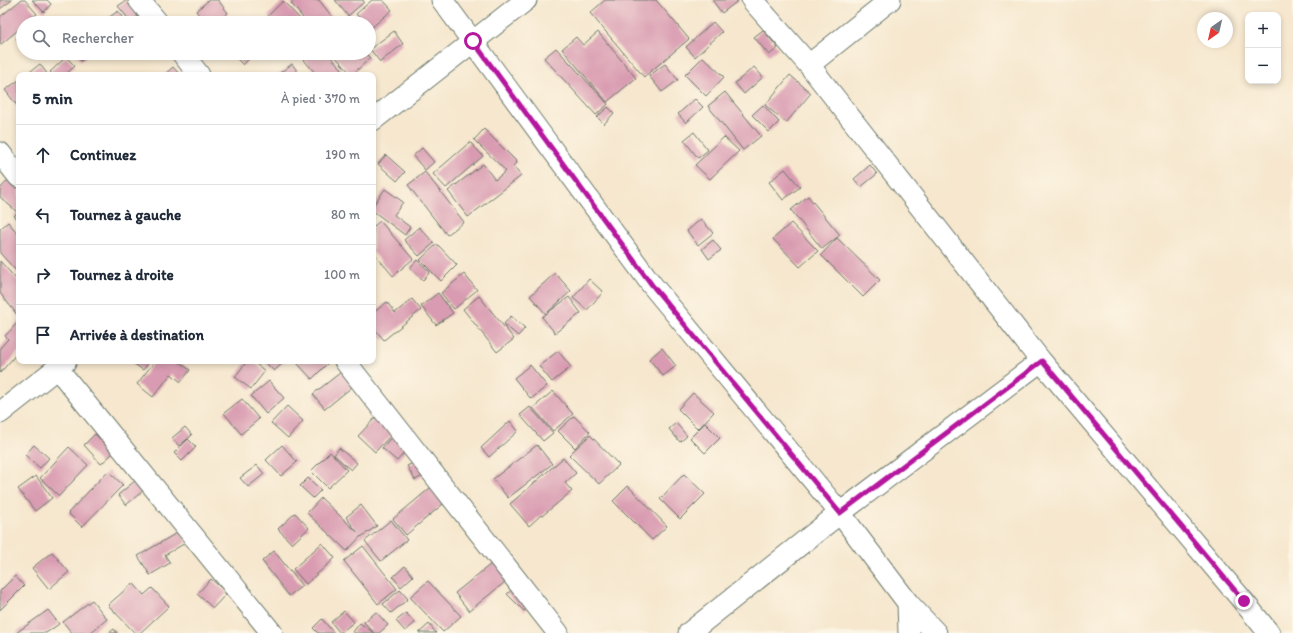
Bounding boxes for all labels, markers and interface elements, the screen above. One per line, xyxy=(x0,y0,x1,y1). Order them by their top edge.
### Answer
north arrow xyxy=(1197,12,1233,48)
map controls xyxy=(1245,12,1281,84)
button: + xyxy=(1245,12,1281,48)
search box xyxy=(16,16,376,60)
icon: search xyxy=(30,27,52,49)
text: Rechercher xyxy=(62,29,134,47)
route start xyxy=(464,32,482,50)
button: − xyxy=(1245,48,1281,84)
text: 5 min xyxy=(32,88,72,108)
text: À pied · 370 m xyxy=(281,91,360,106)
icon: ahead xyxy=(32,144,54,166)
text: Continuez xyxy=(70,146,136,164)
text: 190 m xyxy=(325,147,360,162)
icon: left xyxy=(32,204,54,226)
text: Tournez à gauche xyxy=(70,206,181,224)
text: 80 m xyxy=(331,207,360,222)
icon: right xyxy=(32,264,54,286)
text: Tournez à droite xyxy=(70,266,174,284)
text: 100 m xyxy=(324,267,360,282)
icon: arrive xyxy=(32,324,54,346)
text: Arrivée à destination xyxy=(70,326,204,344)
route end xyxy=(1235,592,1253,610)

